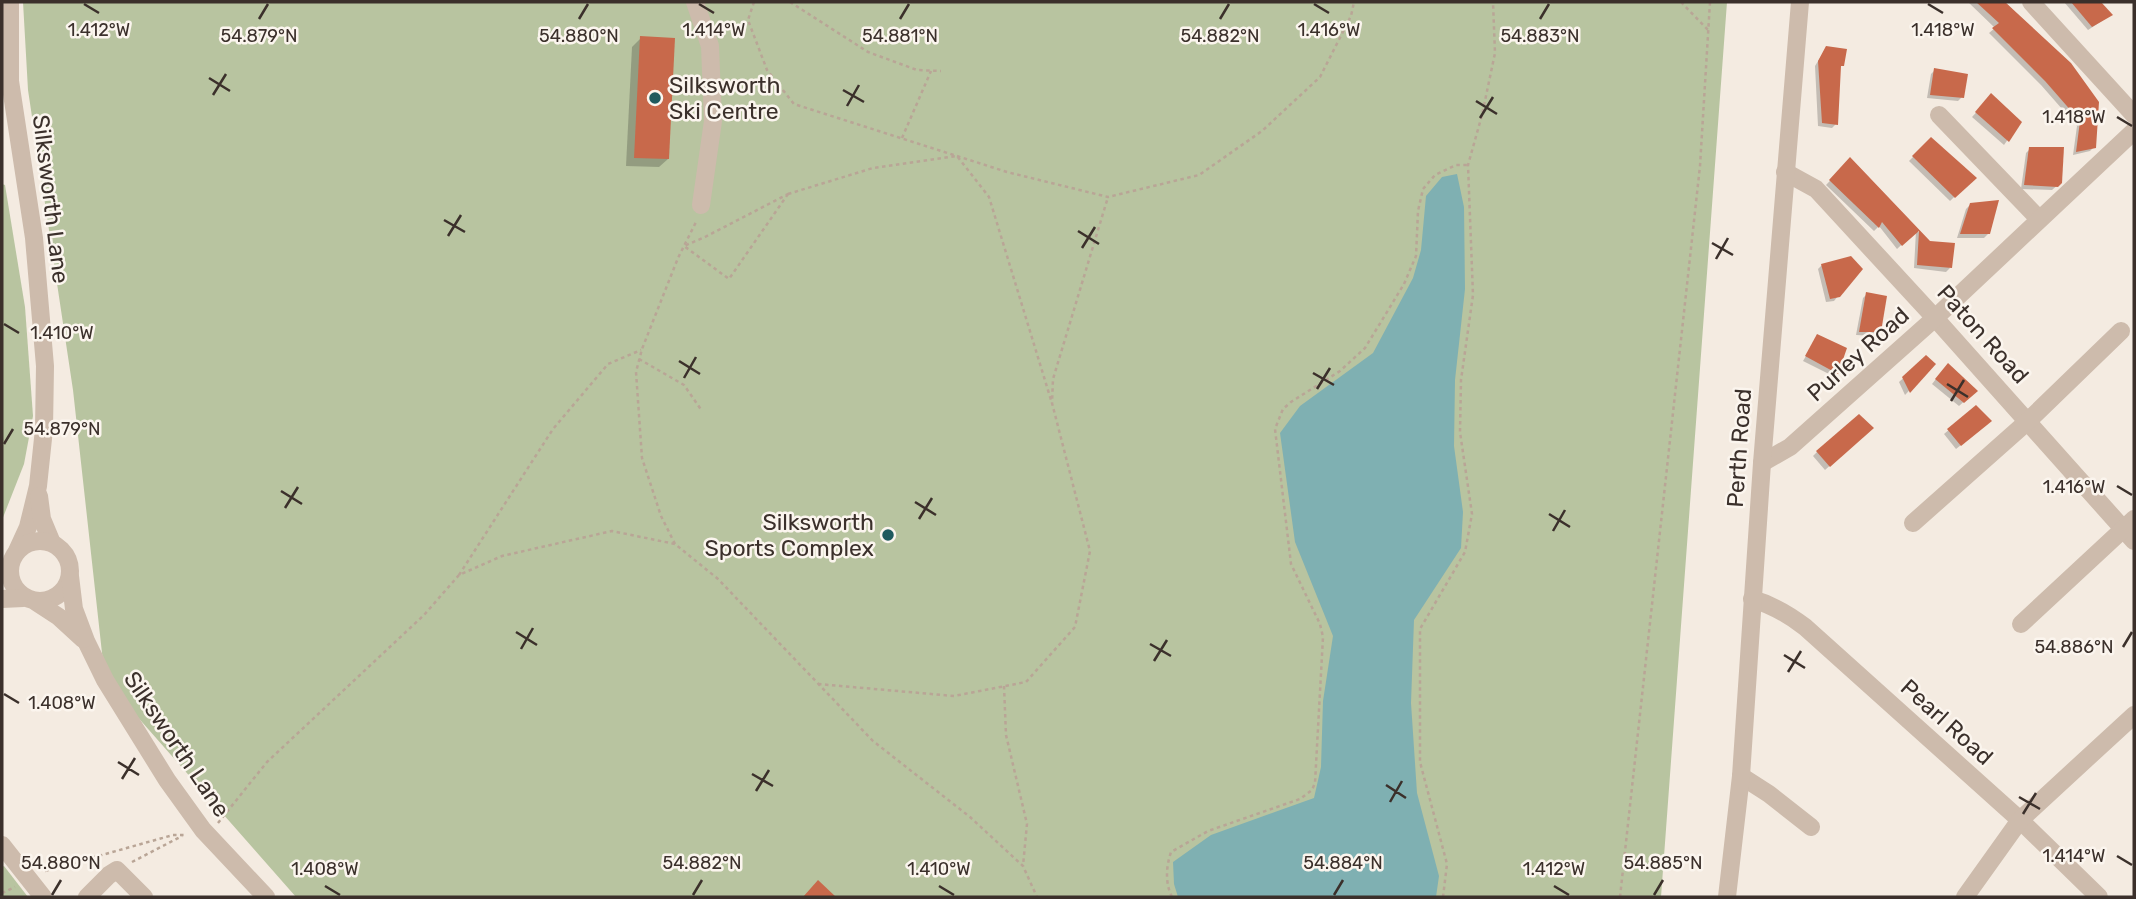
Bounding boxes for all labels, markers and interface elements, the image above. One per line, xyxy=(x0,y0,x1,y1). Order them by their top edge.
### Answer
text: 1.412°W xyxy=(68,19,130,41)
text: 1.414°W xyxy=(682,19,746,41)
text: 1.416°W xyxy=(1298,19,1360,41)
text: 1.418°W xyxy=(1911,19,1975,41)
text: 54.879°N xyxy=(221,25,297,47)
text: 54.880°N xyxy=(539,25,619,47)
text: 54.881°N xyxy=(862,25,938,47)
text: 54.882°N xyxy=(1181,25,1259,47)
text: 54.883°N xyxy=(1500,25,1580,47)
place label: Silksworth Ski Centre xyxy=(669,71,781,125)
marker: Silksworth Ski Centre xyxy=(647,90,663,106)
text: 1.418°W xyxy=(2042,106,2106,128)
street label: Silksworth Lane xyxy=(27,113,75,285)
street label: Paton Road xyxy=(1931,279,2035,389)
street label: Purley Road xyxy=(1801,301,1915,407)
text: 1.410°W xyxy=(30,322,94,344)
street label: Perth Road xyxy=(1721,387,1757,509)
text: 54.879°N xyxy=(24,418,100,440)
text: 1.416°W xyxy=(2043,476,2105,498)
place label: Silksworth Sports Complex xyxy=(704,508,874,562)
marker: Silksworth Sports Complex xyxy=(880,527,896,543)
text: 54.886°N xyxy=(2034,636,2114,658)
street label: Silksworth Lane xyxy=(118,666,236,822)
street label: Pearl Road xyxy=(1895,673,1999,771)
text: 1.408°W xyxy=(28,692,96,714)
text: 1.414°W xyxy=(2042,845,2106,867)
text: 54.880°N xyxy=(21,852,101,874)
text: 54.882°N xyxy=(663,852,741,874)
text: 54.884°N xyxy=(1303,852,1383,874)
text: 54.885°N xyxy=(1623,852,1703,874)
text: 1.408°W xyxy=(291,858,359,880)
text: 1.410°W xyxy=(907,858,971,880)
text: 1.412°W xyxy=(1523,858,1585,880)

